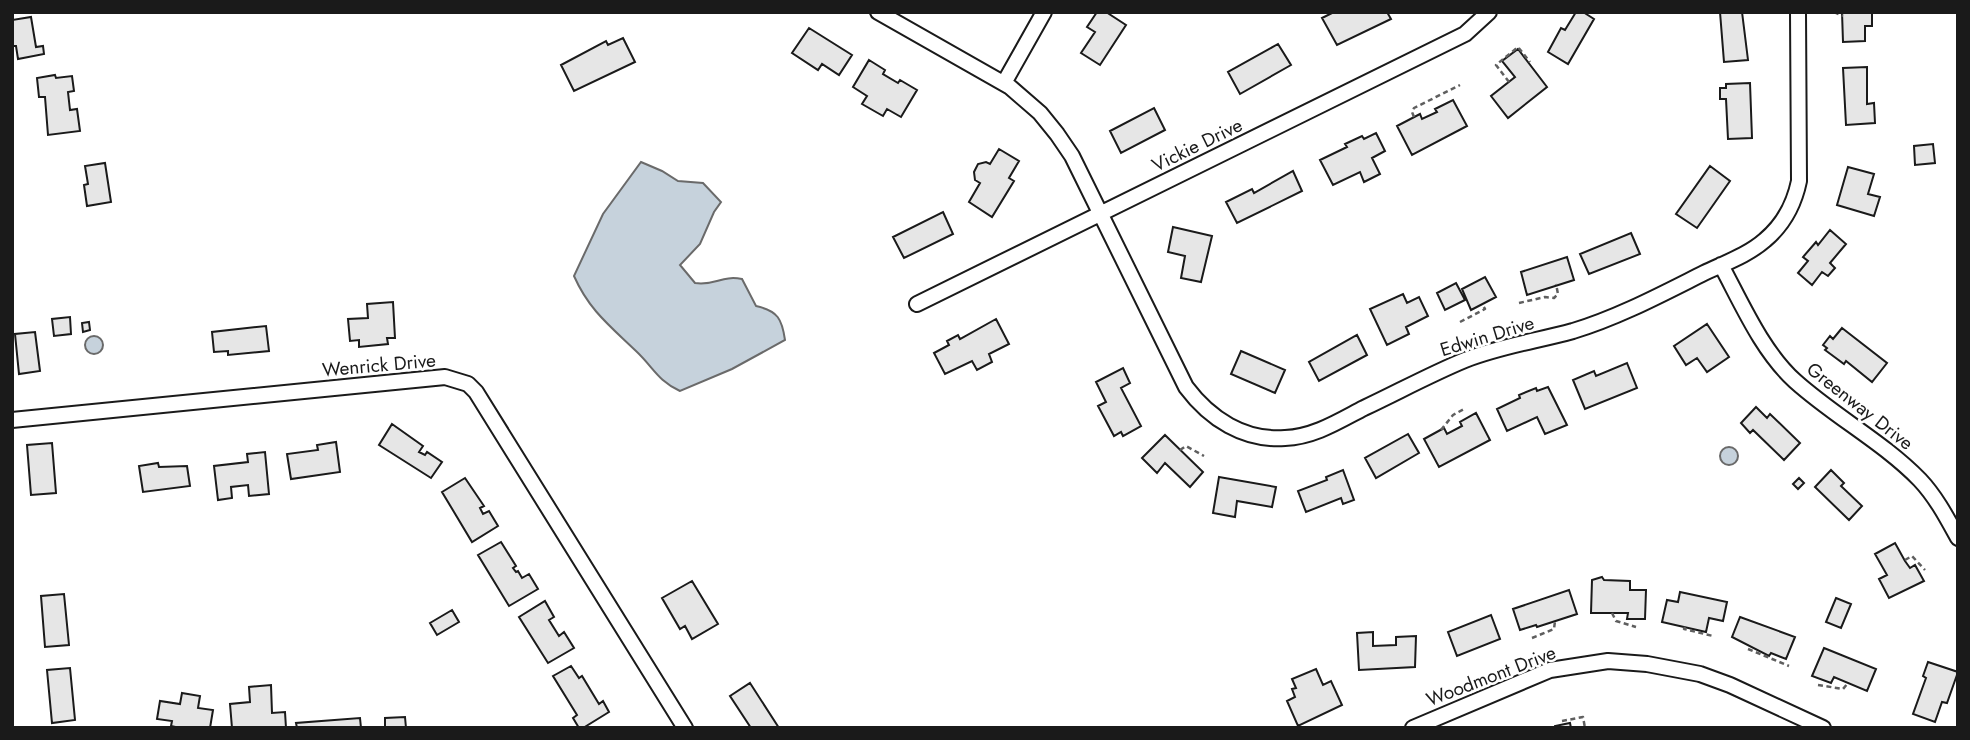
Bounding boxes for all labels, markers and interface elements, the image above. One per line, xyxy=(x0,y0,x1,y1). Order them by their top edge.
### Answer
street label: Vickie Drive xyxy=(1147,111,1247,179)
street label: Edwin Drive xyxy=(1437,309,1538,363)
street label: Wenrick Drive xyxy=(321,347,437,383)
street label: Greenway Drive xyxy=(1801,356,1919,456)
street label: Woodmont Drive xyxy=(1422,639,1560,713)

